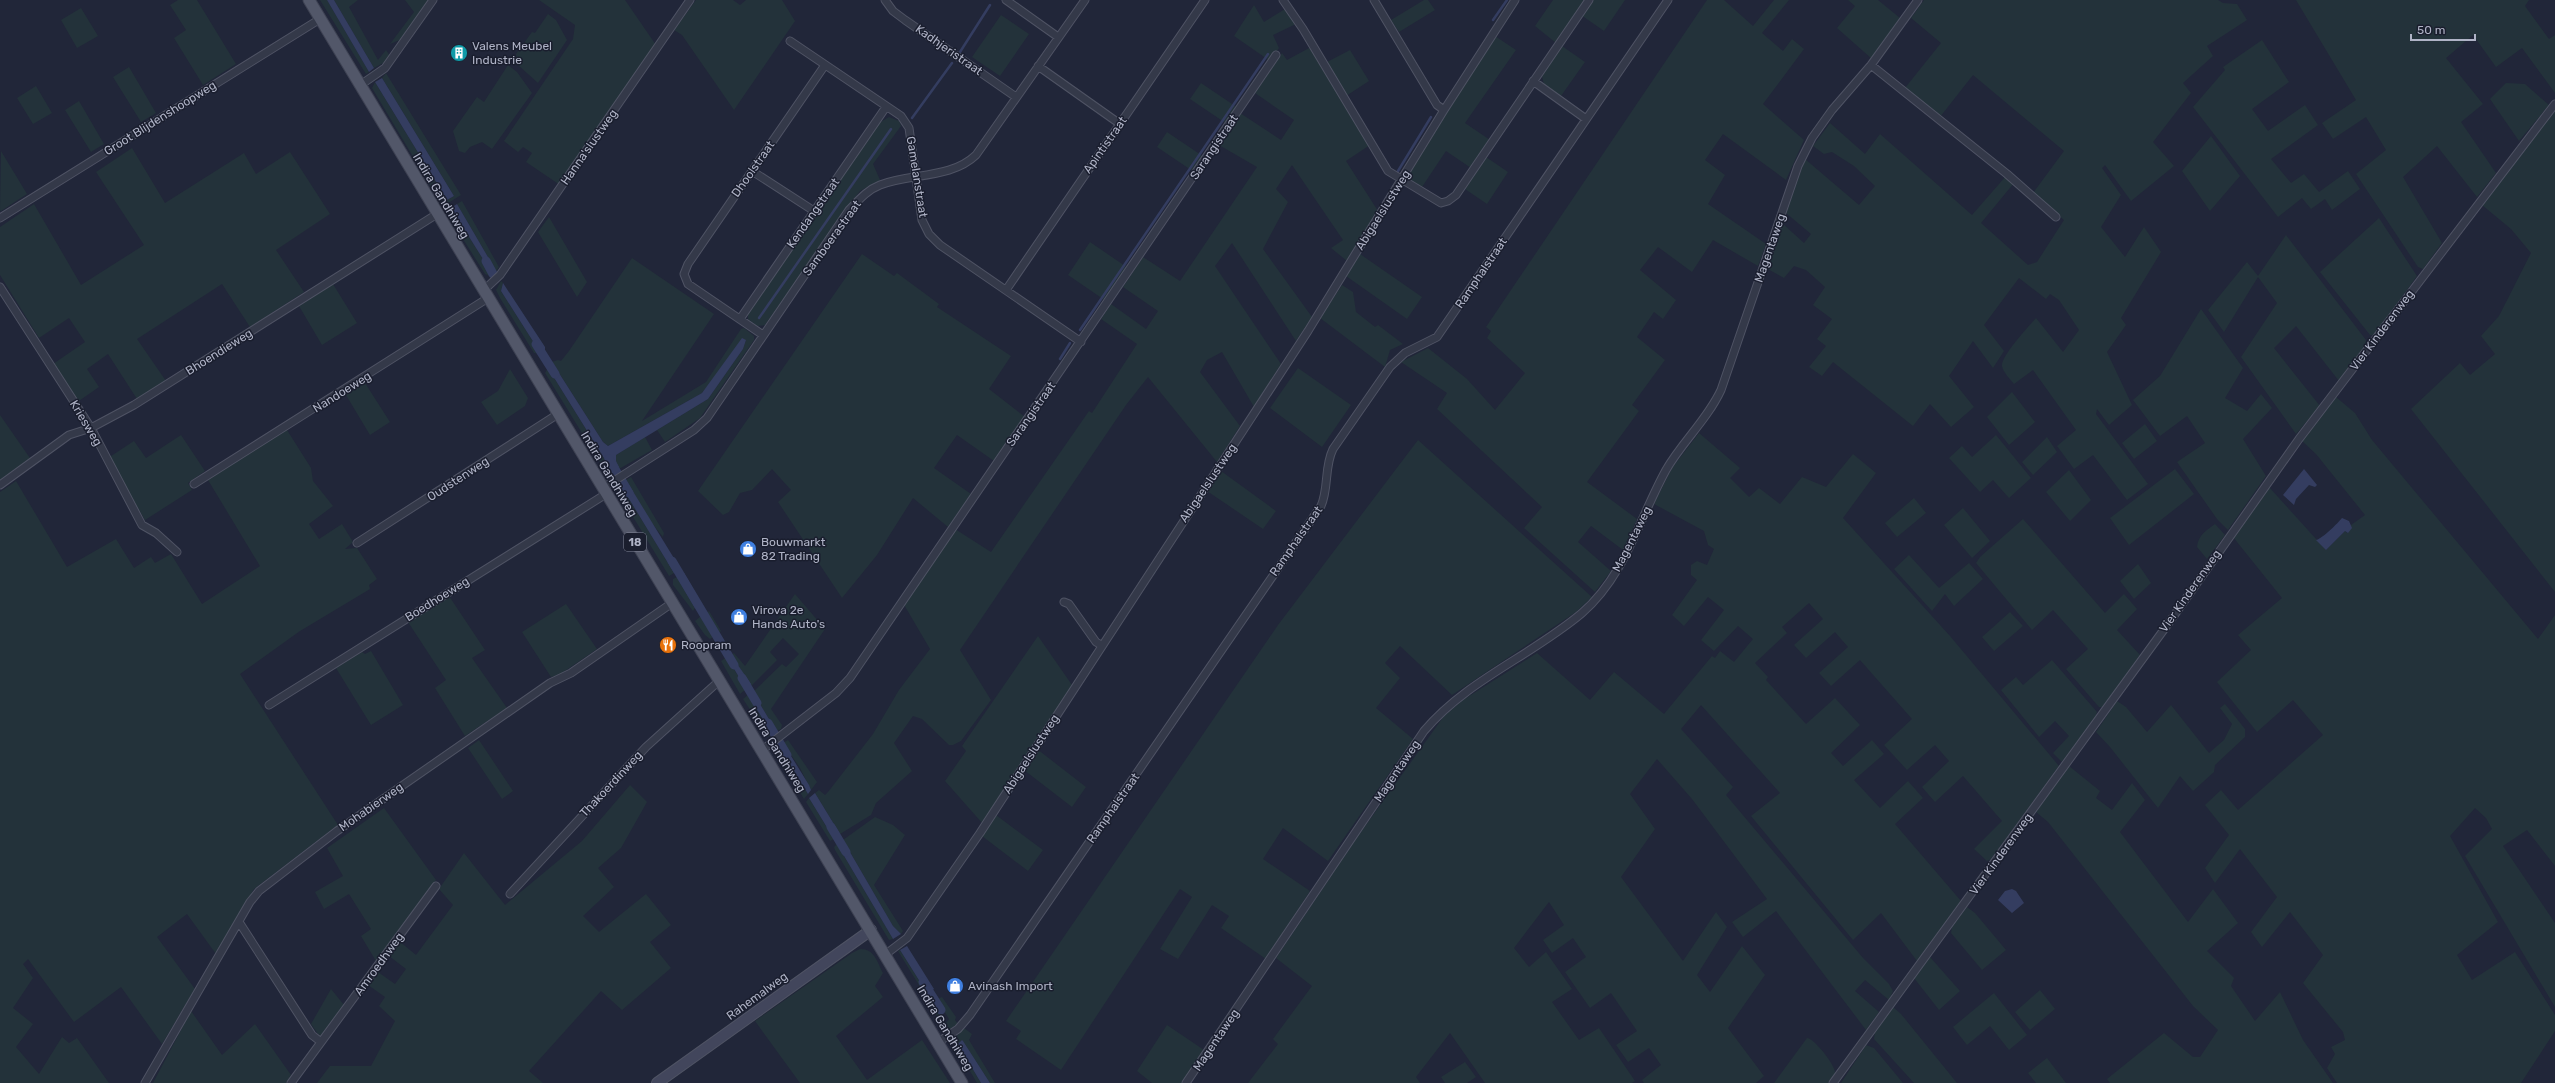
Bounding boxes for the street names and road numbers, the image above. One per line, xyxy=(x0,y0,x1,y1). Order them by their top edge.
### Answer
street label: Kadhjeristraat xyxy=(913,22,985,78)
street label: Groot Blijdenshoopweg xyxy=(101,78,219,158)
street label: Hanna'slustweg xyxy=(558,107,620,187)
street label: Sarangistraat xyxy=(1187,111,1241,182)
street label: Apintistraat xyxy=(1080,114,1130,176)
street label: Gamelanstraat xyxy=(904,135,930,219)
street label: Dhoolstraat xyxy=(729,138,778,200)
street label: Indira Gandhiweg xyxy=(410,151,472,241)
street label: Abigaelslustweg xyxy=(1353,167,1413,253)
street label: Kendangstraat xyxy=(784,175,842,251)
street label: Samboerastraat xyxy=(800,197,864,278)
street label: Magentaweg xyxy=(1752,212,1788,284)
street label: Ramphalstraat xyxy=(1452,235,1510,311)
street label: Vier Kinderenweg xyxy=(2347,287,2417,373)
street label: Bhoendieweg xyxy=(183,326,255,378)
street label: Nandoeweg xyxy=(310,369,374,415)
street label: Sarangistraat xyxy=(1004,379,1059,449)
street label: Kriesweg xyxy=(67,398,105,448)
street label: Indira Gandhiweg xyxy=(578,429,640,519)
street label: Abigaelslustweg xyxy=(1176,441,1240,525)
street label: Oudstenweg xyxy=(425,454,491,504)
street label: Ramphalstraat xyxy=(1267,503,1326,579)
street label: Magentaweg xyxy=(1609,504,1655,574)
road number: 18 xyxy=(624,533,646,551)
street label: Vier Kinderenweg xyxy=(2156,547,2224,635)
street label: Boedhoeweg xyxy=(402,574,472,624)
street label: Indira Gandhiweg xyxy=(745,705,809,795)
street label: Abigaelslustweg xyxy=(1000,712,1062,796)
street label: Magentaweg xyxy=(1371,737,1423,805)
street label: Thakoerdinweg xyxy=(577,748,645,820)
street label: Ramphalstraat xyxy=(1084,770,1143,846)
street label: Mohabierweg xyxy=(336,780,406,834)
street label: Vier Kinderenweg xyxy=(1967,810,2035,898)
street label: Amroedhweg xyxy=(351,930,407,998)
street label: Rahemalweg xyxy=(724,969,790,1023)
street label: Indira Gandhiweg xyxy=(914,983,976,1073)
street label: Magentaweg xyxy=(1190,1006,1242,1074)

